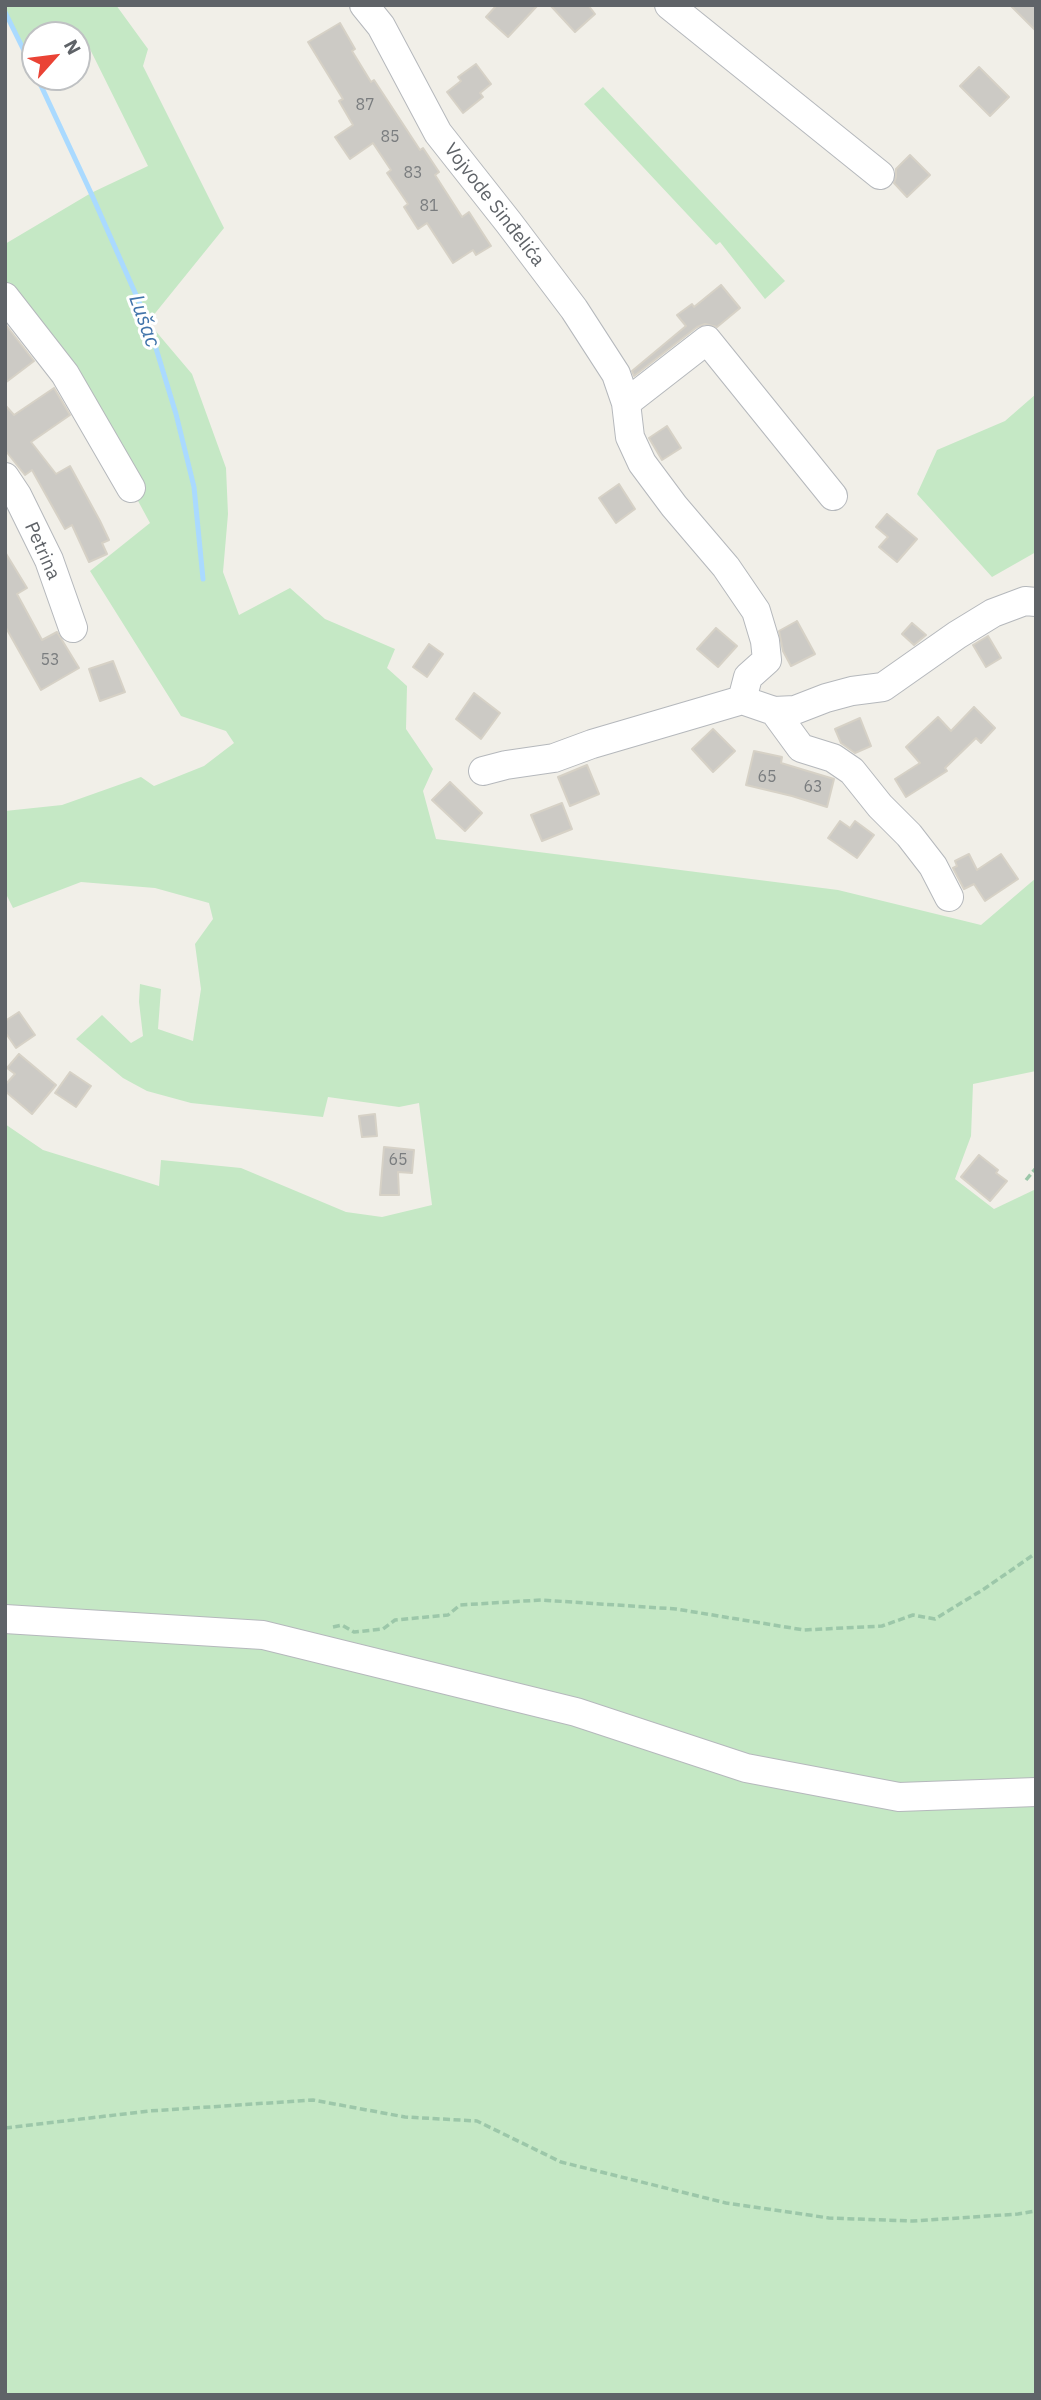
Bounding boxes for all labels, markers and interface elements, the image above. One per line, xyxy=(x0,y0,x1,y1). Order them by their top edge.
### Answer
north arrow xyxy=(21,21,91,91)
text: N xyxy=(59,35,87,59)
house number: 87 xyxy=(355,95,375,115)
house number: 85 xyxy=(380,127,400,147)
street label: Vojvode Sinđelića xyxy=(439,139,549,271)
house number: 83 xyxy=(403,163,423,183)
house number: 81 xyxy=(419,196,439,216)
water label: Lušac xyxy=(123,291,165,351)
street label: Petrina xyxy=(19,519,65,583)
house number: 53 xyxy=(40,650,60,670)
house number: 65 xyxy=(757,767,777,787)
house number: 63 xyxy=(803,777,823,797)
house number: 65 xyxy=(388,1150,408,1170)

